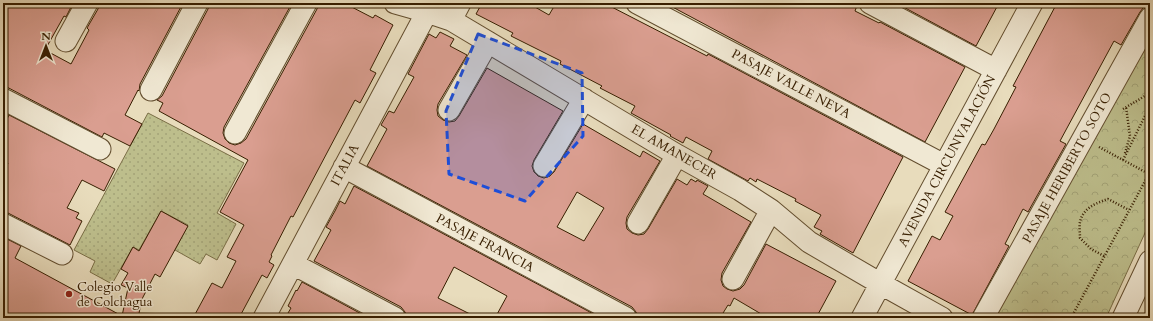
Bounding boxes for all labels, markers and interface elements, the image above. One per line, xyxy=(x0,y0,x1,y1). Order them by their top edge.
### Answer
north arrow xyxy=(26,26,66,66)
text: N xyxy=(41,29,51,44)
street label: PASAJE VALLE NEVA xyxy=(728,45,854,123)
street label: AVENIDA CIRCUNVALACIÓN xyxy=(894,72,1000,250)
street label: PASAJE HERIBERTO SOTO xyxy=(1018,89,1116,247)
street label: EL AMANECER xyxy=(628,120,720,184)
street label: ITALIA xyxy=(327,140,364,189)
street label: PASAJE FRANCIA xyxy=(433,209,538,277)
place label: Colegio Valle de Colchagua xyxy=(77,278,153,311)
marker: Colegio Valle de Colchagua xyxy=(64,289,74,299)

